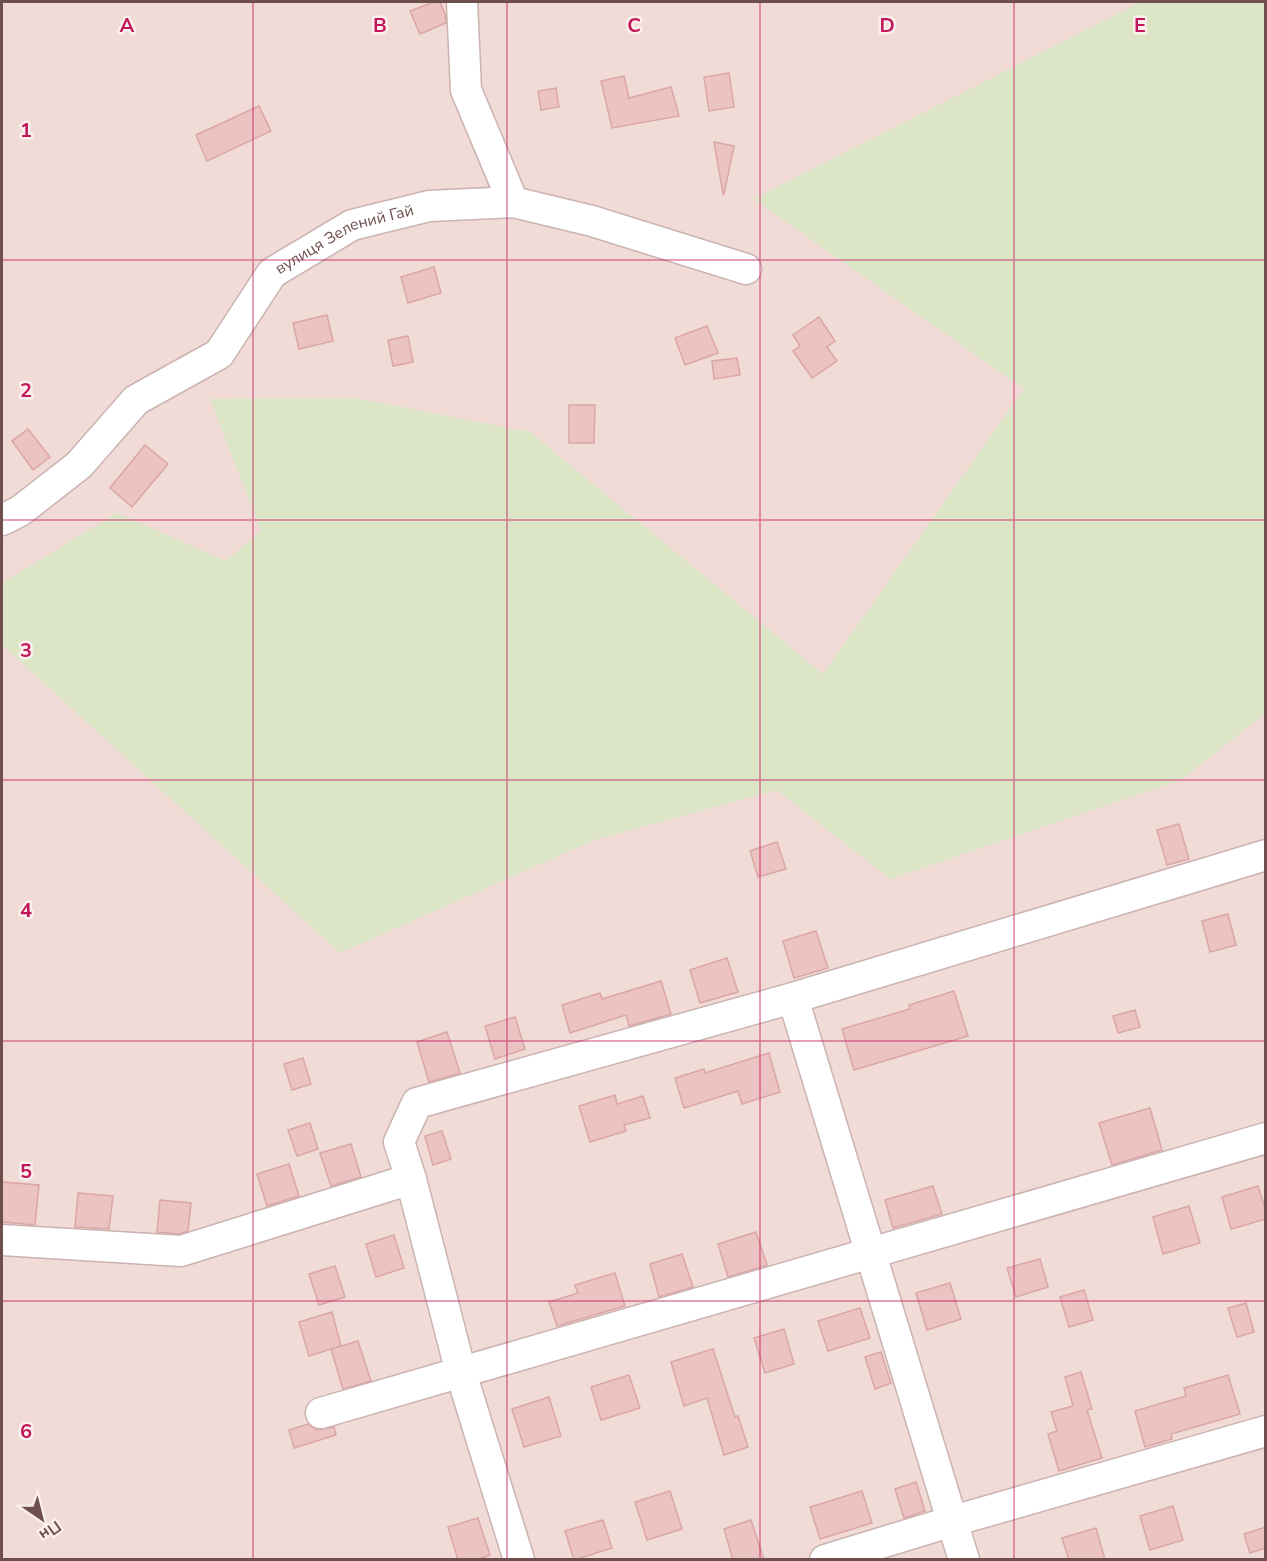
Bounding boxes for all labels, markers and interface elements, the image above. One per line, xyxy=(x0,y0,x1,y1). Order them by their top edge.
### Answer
text: A xyxy=(120,12,135,39)
text: B xyxy=(373,12,387,39)
text: C xyxy=(627,12,641,39)
text: D xyxy=(879,12,895,39)
text: E xyxy=(1134,12,1146,39)
text: 1 xyxy=(20,117,32,144)
street label: вулиця Зелений Гай xyxy=(271,199,416,280)
text: 2 xyxy=(20,377,32,404)
text: 3 xyxy=(20,637,32,664)
text: 4 xyxy=(20,897,32,924)
text: 5 xyxy=(20,1158,32,1185)
text: 6 xyxy=(20,1418,32,1445)
north arrow xyxy=(12,1489,72,1549)
text: Пн xyxy=(35,1515,65,1546)

